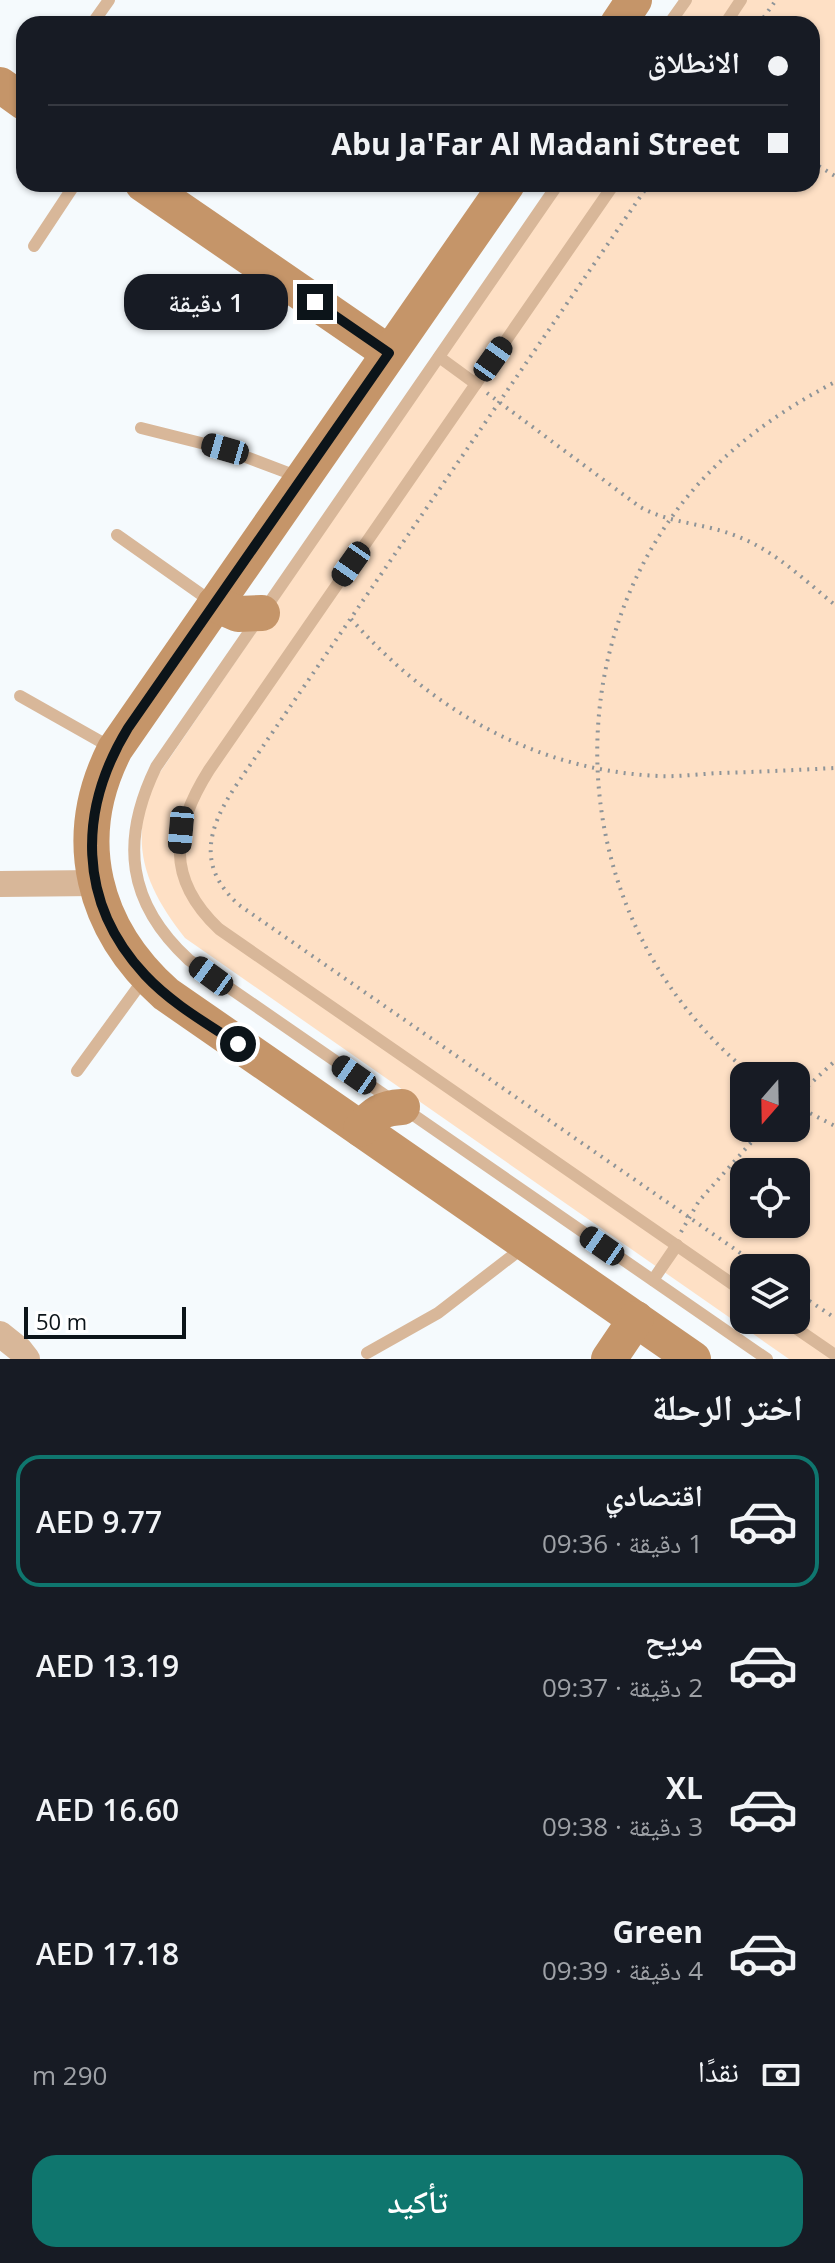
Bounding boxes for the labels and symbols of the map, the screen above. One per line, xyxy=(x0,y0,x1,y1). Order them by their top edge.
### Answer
callout: 1 دقيقة xyxy=(123,274,287,330)
route end xyxy=(297,284,333,320)
car xyxy=(469,332,517,386)
car xyxy=(199,431,251,467)
car xyxy=(327,537,375,591)
car xyxy=(167,805,195,855)
car xyxy=(185,952,237,1000)
route start xyxy=(220,1026,256,1062)
car xyxy=(327,1051,381,1099)
north arrow xyxy=(730,1062,810,1142)
car xyxy=(575,1222,629,1270)
scale bar xyxy=(24,1303,186,1339)

